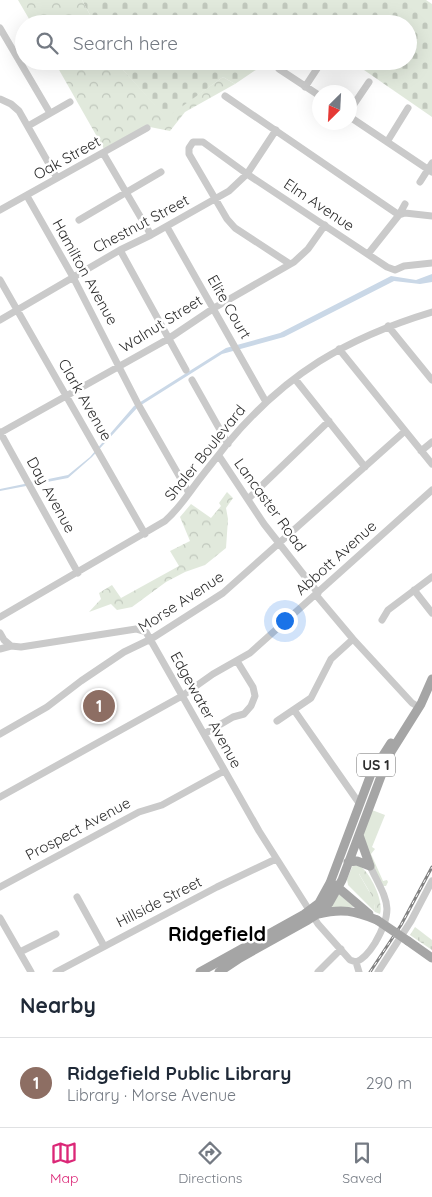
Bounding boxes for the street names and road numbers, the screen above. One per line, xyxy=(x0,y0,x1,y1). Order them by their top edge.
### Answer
street label: Oak Street xyxy=(30,131,104,184)
street label: Elm Avenue xyxy=(280,174,358,235)
street label: Chestnut Street xyxy=(89,190,192,257)
street label: Hamilton Avenue xyxy=(48,215,122,328)
street label: Elite Court xyxy=(203,271,255,342)
street label: Walnut Street xyxy=(116,291,206,357)
street label: Clark Avenue xyxy=(54,355,117,444)
street label: Shaler Boulevard xyxy=(160,401,249,505)
street label: Day Avenue xyxy=(23,454,80,536)
street label: Lancaster Road xyxy=(230,455,310,555)
street label: Abbott Avenue xyxy=(291,516,380,599)
street label: Morse Avenue xyxy=(134,567,227,636)
street label: Edgewater Avenue xyxy=(167,648,246,771)
road number: US 1 xyxy=(357,754,395,776)
street label: Prospect Avenue xyxy=(22,793,134,864)
street label: Hillside Street xyxy=(113,872,205,931)

